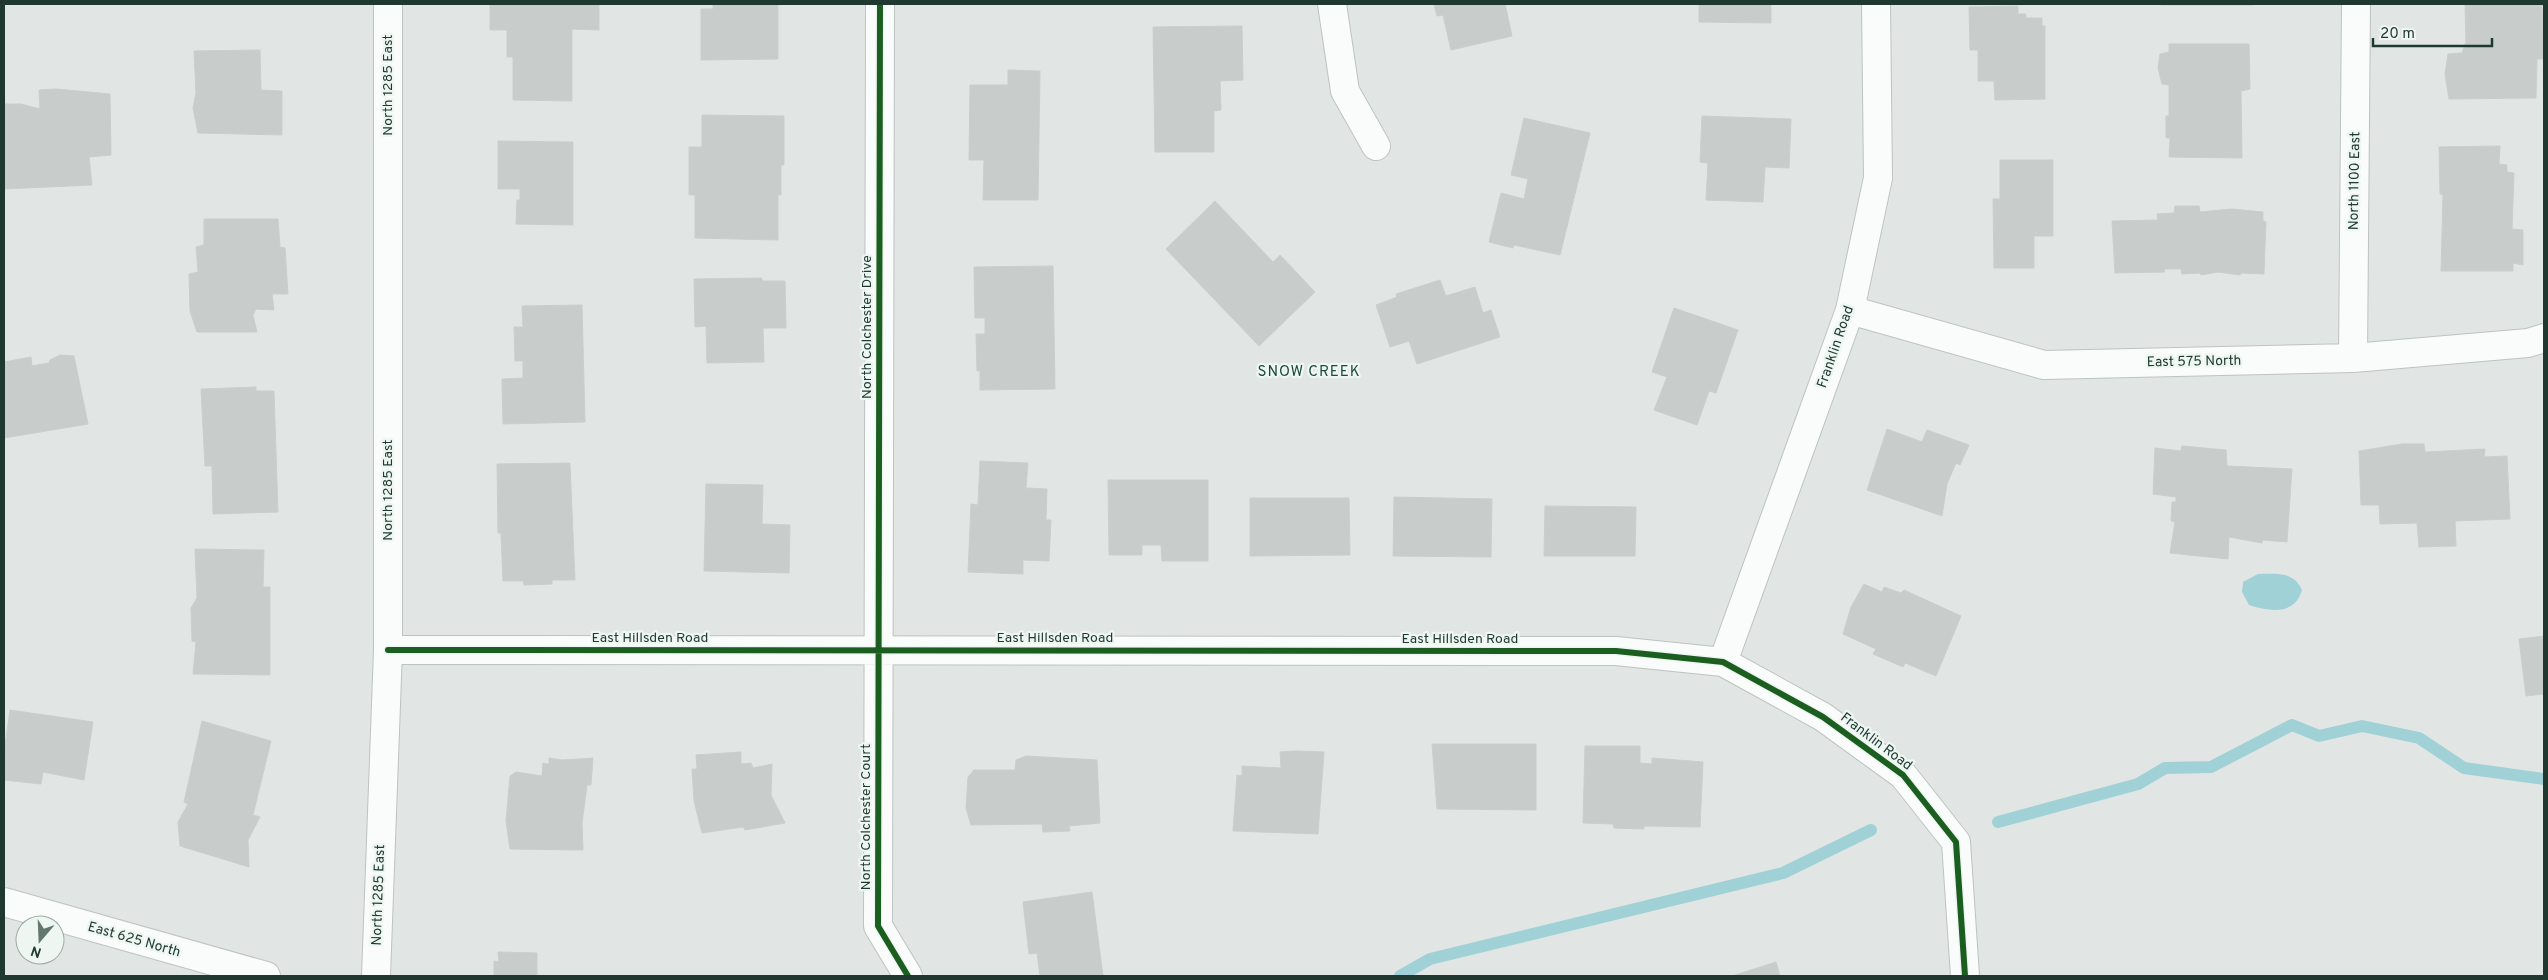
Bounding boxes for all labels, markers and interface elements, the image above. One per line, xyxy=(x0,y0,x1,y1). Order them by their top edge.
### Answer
scale bar xyxy=(2373,15,2492,47)
text: 20 m xyxy=(2380,25,2415,44)
street label: North 1285 East xyxy=(380,34,397,136)
street label: North 1100 East xyxy=(2346,132,2364,230)
street label: North Colchester Drive xyxy=(859,255,876,399)
street label: Franklin Road xyxy=(1814,304,1858,390)
street label: East 575 North xyxy=(2146,353,2242,371)
district label: SNOW CREEK xyxy=(1257,363,1361,382)
street label: North 1285 East xyxy=(380,439,397,541)
street label: East Hillsden Road xyxy=(592,630,708,647)
street label: East Hillsden Road xyxy=(997,630,1113,647)
street label: East Hillsden Road xyxy=(1402,631,1518,648)
street label: Franklin Road xyxy=(1837,709,1915,775)
street label: North Colchester Court xyxy=(858,744,875,890)
street label: North 1285 East xyxy=(369,844,389,946)
north arrow xyxy=(15,915,65,965)
street label: East 625 North xyxy=(86,919,182,961)
text: N xyxy=(29,941,44,961)

